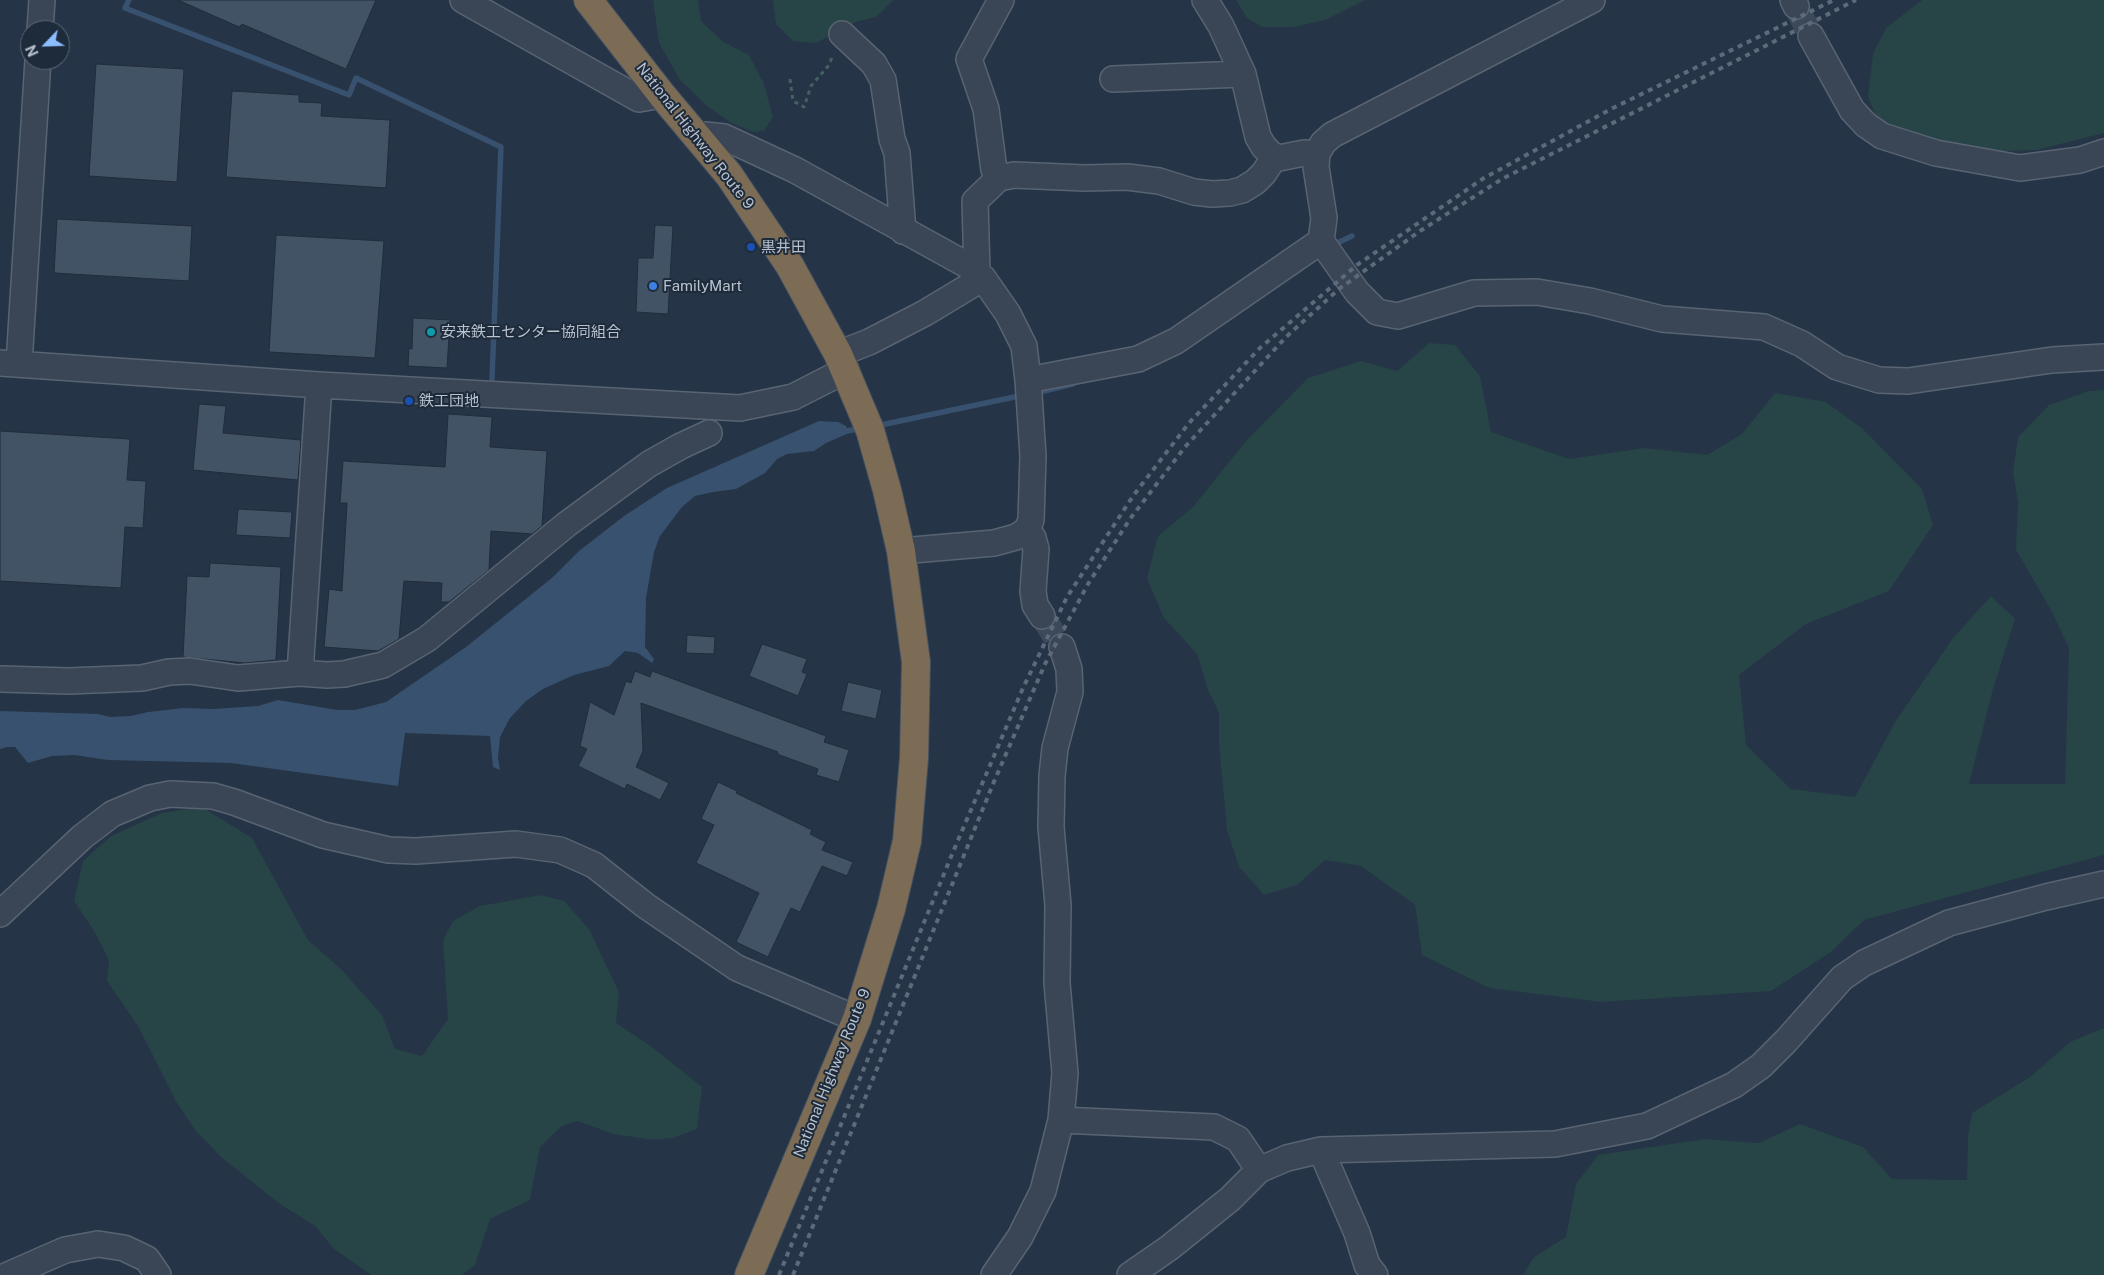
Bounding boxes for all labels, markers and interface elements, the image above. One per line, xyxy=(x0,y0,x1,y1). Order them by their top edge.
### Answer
north arrow xyxy=(20,20,70,70)
text: N xyxy=(23,42,42,59)
street label: National Highway Route 9 xyxy=(632,59,758,213)
place label: 黒井田 xyxy=(761,238,806,256)
marker: 黒井田 xyxy=(745,241,757,253)
place label: FamilyMart xyxy=(663,277,742,295)
marker: FamilyMart xyxy=(647,280,659,292)
place label: 安来鉄工センター協同組合 xyxy=(441,323,621,341)
marker: 安来鉄工センター協同組合 xyxy=(425,326,437,338)
place label: 鉄工団地 xyxy=(419,392,479,410)
marker: 鉄工団地 xyxy=(403,395,415,407)
street label: National Highway Route 9 xyxy=(790,986,874,1160)

